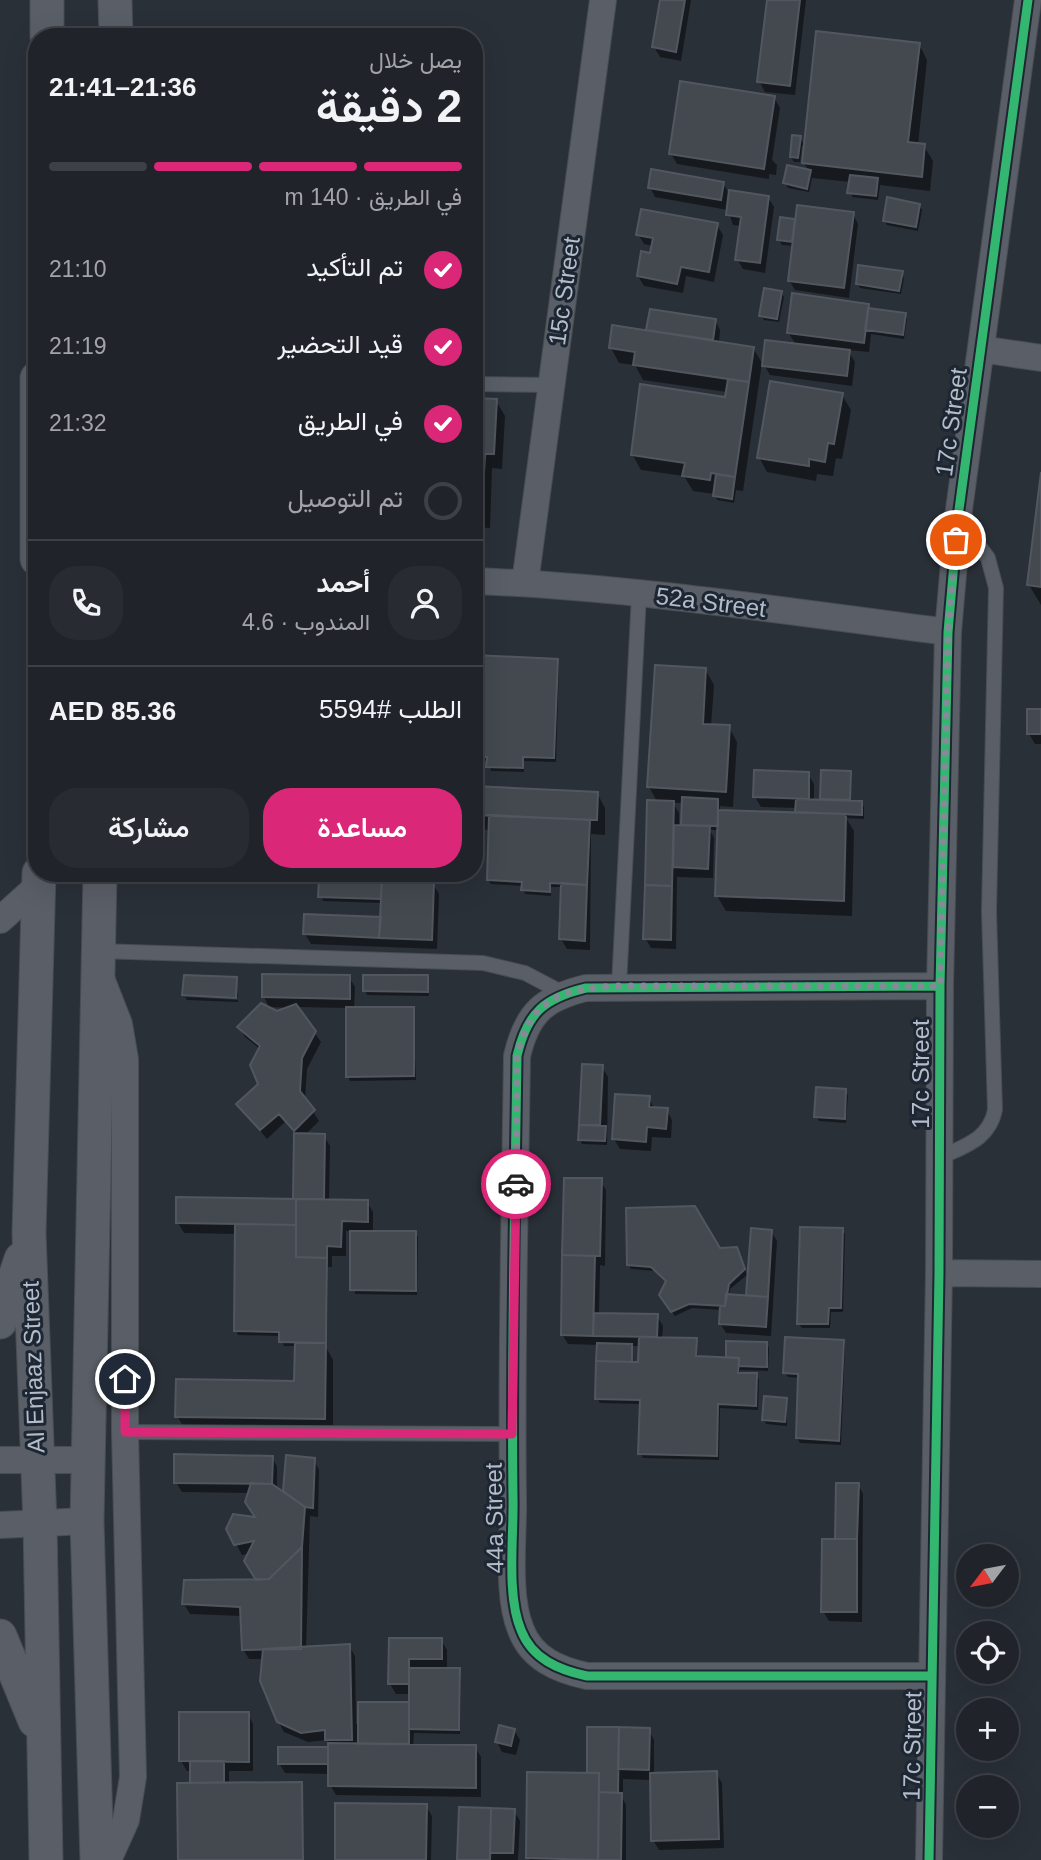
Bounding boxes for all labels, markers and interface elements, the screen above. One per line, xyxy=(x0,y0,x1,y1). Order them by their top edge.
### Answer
text: يصل خلال xyxy=(369,47,462,73)
text: 21:36–21:41 xyxy=(49,72,196,102)
text: 2 دقيقة xyxy=(316,80,462,132)
text: في الطريق · 140 m xyxy=(285,184,462,210)
street label: 15c Street xyxy=(543,235,585,347)
icon: check xyxy=(424,251,462,289)
text: تم التأكيد xyxy=(306,252,403,282)
text: 21:10 xyxy=(49,256,107,282)
icon: check xyxy=(424,328,462,366)
text: قيد التحضير xyxy=(277,329,403,359)
text: 21:19 xyxy=(49,333,107,359)
street label: 17c Street xyxy=(930,366,972,478)
icon: check xyxy=(424,405,462,443)
text: في الطريق xyxy=(298,406,403,436)
text: 21:32 xyxy=(49,410,107,436)
text: تم التوصيل xyxy=(287,483,403,513)
pin xyxy=(926,510,986,570)
icon: bag xyxy=(937,521,975,559)
button: phone xyxy=(49,566,123,640)
button: person xyxy=(388,566,462,640)
text: أحمد xyxy=(317,568,370,598)
street label: 52a Street xyxy=(654,582,768,622)
text: المندوب · 4.6 xyxy=(242,609,370,635)
text: الطلب #5594 xyxy=(319,694,462,724)
text: AED 85.36 xyxy=(49,696,176,726)
button: مشاركة xyxy=(49,788,249,868)
button: مساعدة xyxy=(263,788,462,868)
street label: 17c Street xyxy=(907,1019,934,1129)
courier xyxy=(481,1149,551,1219)
icon: car xyxy=(497,1165,535,1203)
street label: Al Enjaaz Street xyxy=(16,1280,49,1453)
pin xyxy=(95,1349,155,1409)
icon: home xyxy=(106,1360,144,1398)
street label: 44a Street xyxy=(480,1462,508,1574)
north arrow xyxy=(956,1544,1018,1606)
map controls xyxy=(956,1544,1019,1838)
button: locate xyxy=(956,1621,1019,1684)
street label: 17c Street xyxy=(898,1691,926,1801)
button: + xyxy=(956,1698,1019,1761)
button: − xyxy=(956,1775,1019,1838)

